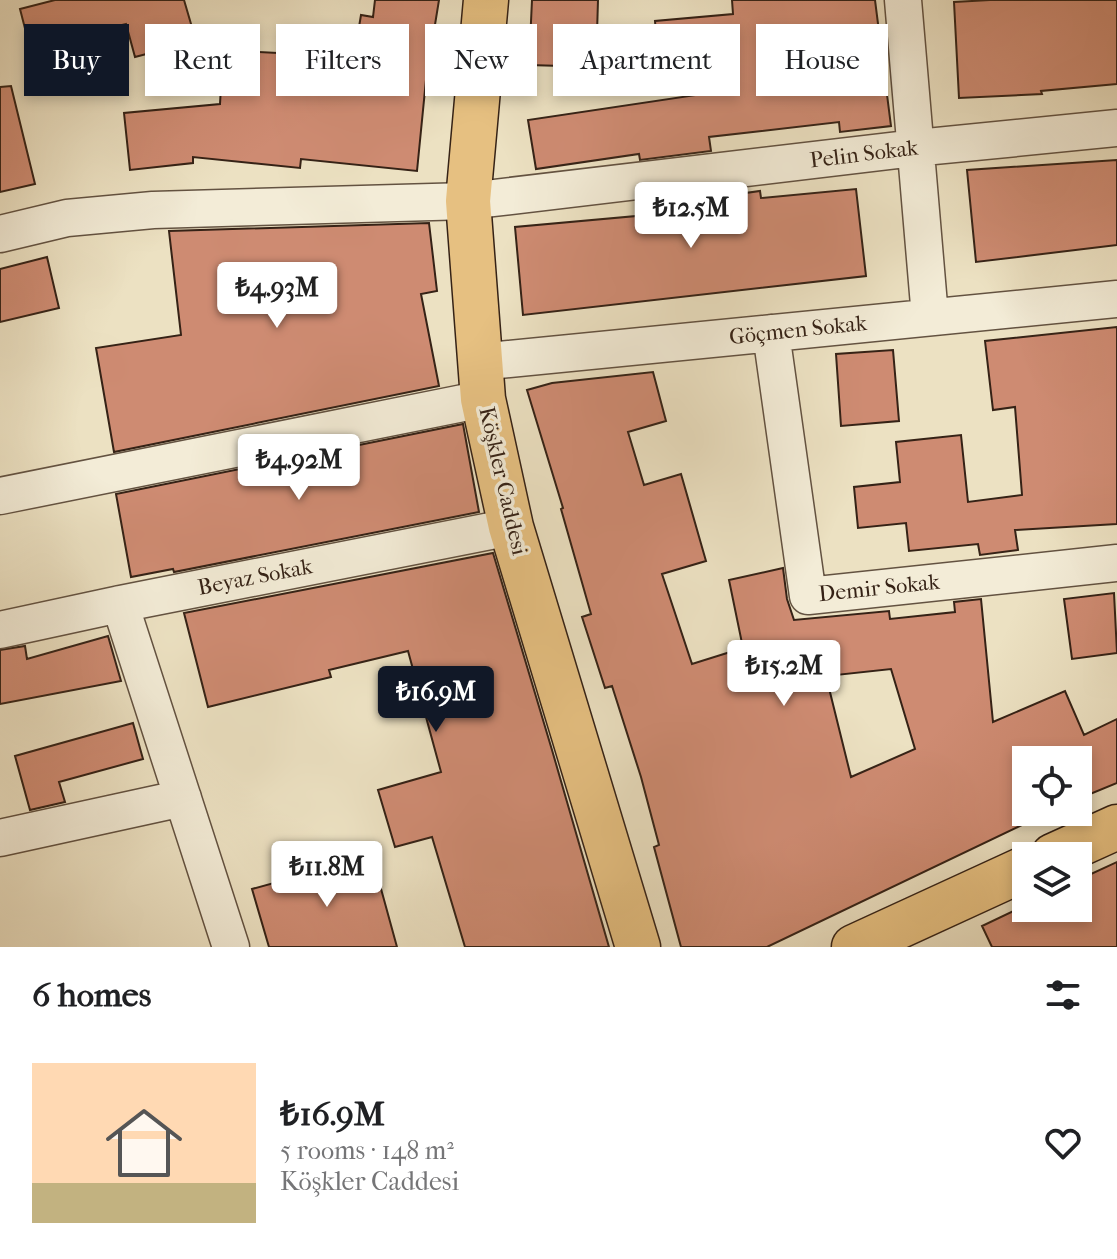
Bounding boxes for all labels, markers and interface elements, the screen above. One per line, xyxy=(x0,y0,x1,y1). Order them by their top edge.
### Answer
chip: Buy xyxy=(24,24,129,96)
chip: Rent xyxy=(145,24,260,96)
chip: Filters xyxy=(276,24,409,96)
chip: New xyxy=(425,24,537,96)
chip: Apartment xyxy=(553,24,740,96)
chip: House xyxy=(756,24,888,96)
street label: Pelin Sokak xyxy=(808,134,920,174)
pin: ₺12.5M xyxy=(626,182,756,250)
text: ₺12.5M xyxy=(653,192,729,223)
pin: ₺4.93M xyxy=(212,262,342,330)
text: ₺4.93M xyxy=(235,272,319,303)
street label: Göçmen Sokak xyxy=(728,310,869,350)
street label: Köşkler Caddesi xyxy=(473,404,533,558)
pin: ₺4.92M xyxy=(234,434,364,502)
text: ₺4.92M xyxy=(256,444,342,475)
street label: Beyaz Sokak xyxy=(196,553,315,601)
street label: Demir Sokak xyxy=(817,569,942,607)
pin: ₺15.2M xyxy=(719,640,849,708)
text: ₺15.2M xyxy=(745,650,823,681)
pin: ₺16.9M xyxy=(371,666,501,734)
text: ₺16.9M xyxy=(396,676,476,707)
map controls xyxy=(1012,746,1092,922)
button: locate xyxy=(1012,746,1092,826)
pin: ₺11.8M xyxy=(262,841,392,909)
button: layers xyxy=(1012,842,1092,922)
text: ₺11.8M xyxy=(289,851,365,882)
icon: filters xyxy=(1041,973,1085,1017)
text: 6 homes xyxy=(32,975,151,1015)
text: ₺16.9M xyxy=(280,1094,385,1134)
icon: home xyxy=(96,1095,192,1191)
icon: heart xyxy=(1041,1121,1085,1165)
text: 5 rooms · 148 m² xyxy=(280,1135,454,1166)
text: Köşkler Caddesi xyxy=(280,1166,459,1197)

